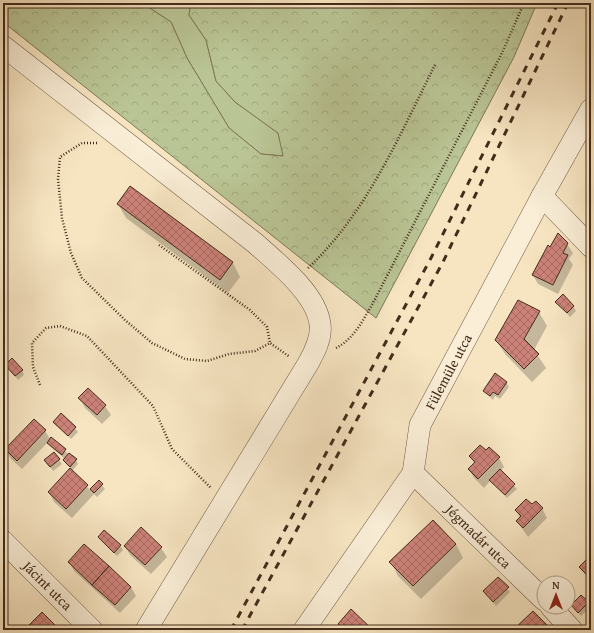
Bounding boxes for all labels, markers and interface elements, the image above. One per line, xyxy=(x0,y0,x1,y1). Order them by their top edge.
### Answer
street label: Fülemüle utca xyxy=(420,330,477,413)
street label: Jégmadár utca xyxy=(440,498,516,573)
street label: Jácint utca xyxy=(17,555,77,615)
north arrow xyxy=(536,575,576,615)
text: N xyxy=(552,577,560,593)

